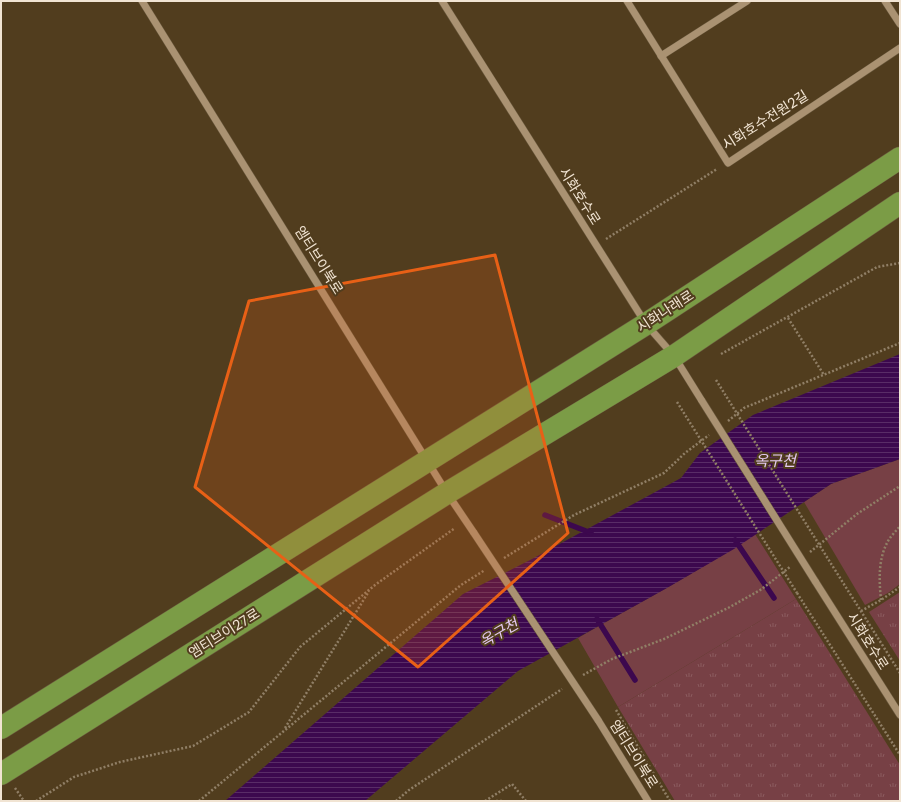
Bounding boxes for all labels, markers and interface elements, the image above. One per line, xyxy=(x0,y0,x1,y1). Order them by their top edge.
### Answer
street label: 시화호수전원2길 xyxy=(718,85,812,155)
street label: 시화호수로 xyxy=(554,163,606,229)
street label: 엠티브이북로 xyxy=(290,222,348,298)
street label: 시화나래로 xyxy=(633,285,698,337)
water label: 옥구천 xyxy=(754,450,798,471)
street label: 엠티브이27로 xyxy=(185,603,263,663)
street label: 시화호수로 xyxy=(842,608,894,674)
water label: 옥구천 xyxy=(476,612,524,652)
street label: 엠티브이북로 xyxy=(605,716,663,792)

